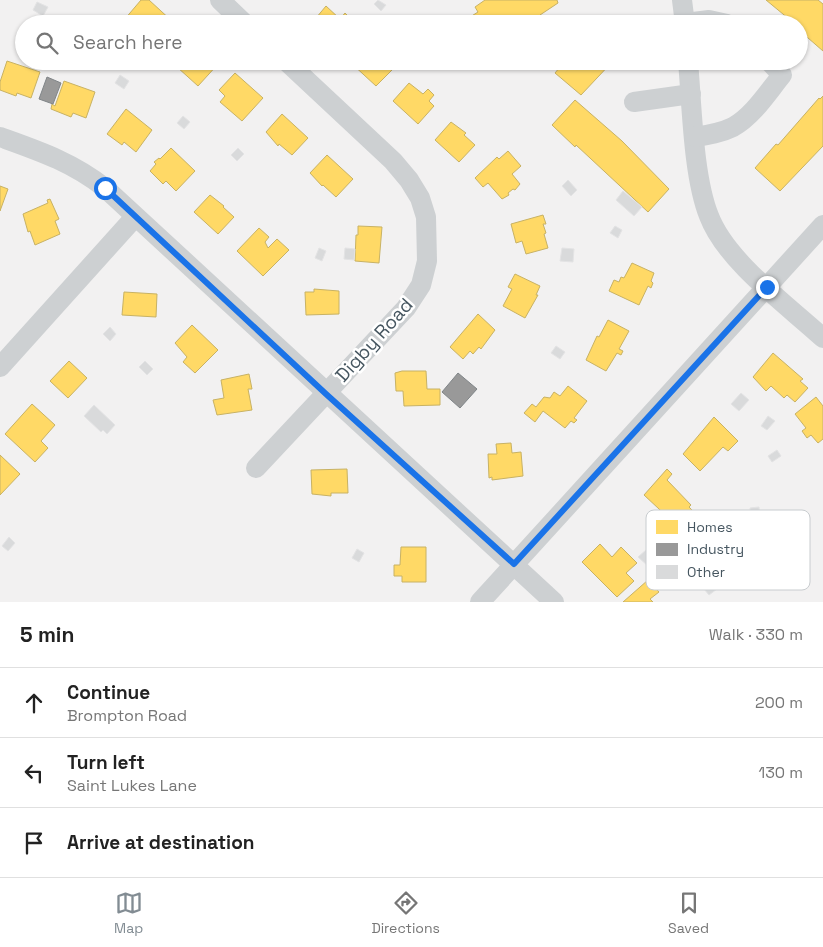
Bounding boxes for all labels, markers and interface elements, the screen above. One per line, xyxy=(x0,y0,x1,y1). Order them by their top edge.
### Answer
search box xyxy=(15,15,808,70)
icon: search xyxy=(33,29,61,57)
text: Search here xyxy=(73,30,183,55)
route start xyxy=(94,177,117,200)
route end xyxy=(756,276,779,299)
street label: Digby Road xyxy=(330,293,418,387)
legend xyxy=(646,510,810,590)
text: Homes xyxy=(687,518,733,536)
text: Industry xyxy=(687,540,744,558)
text: Other xyxy=(687,563,725,581)
text: 5 min xyxy=(20,621,74,648)
text: Walk · 330 m xyxy=(709,624,803,645)
text: Continue xyxy=(67,680,150,705)
icon: ahead xyxy=(20,689,48,717)
text: 200 m xyxy=(755,692,803,713)
text: Brompton Road xyxy=(67,705,187,726)
text: Turn left xyxy=(67,750,145,775)
icon: left xyxy=(20,759,48,787)
text: 130 m xyxy=(759,762,803,783)
text: Saint Lukes Lane xyxy=(67,775,197,796)
icon: arrive xyxy=(20,829,48,857)
text: Arrive at destination xyxy=(67,830,255,855)
tab: Map xyxy=(114,889,143,937)
tab: Directions xyxy=(371,889,440,937)
tab: Saved xyxy=(668,889,709,937)

